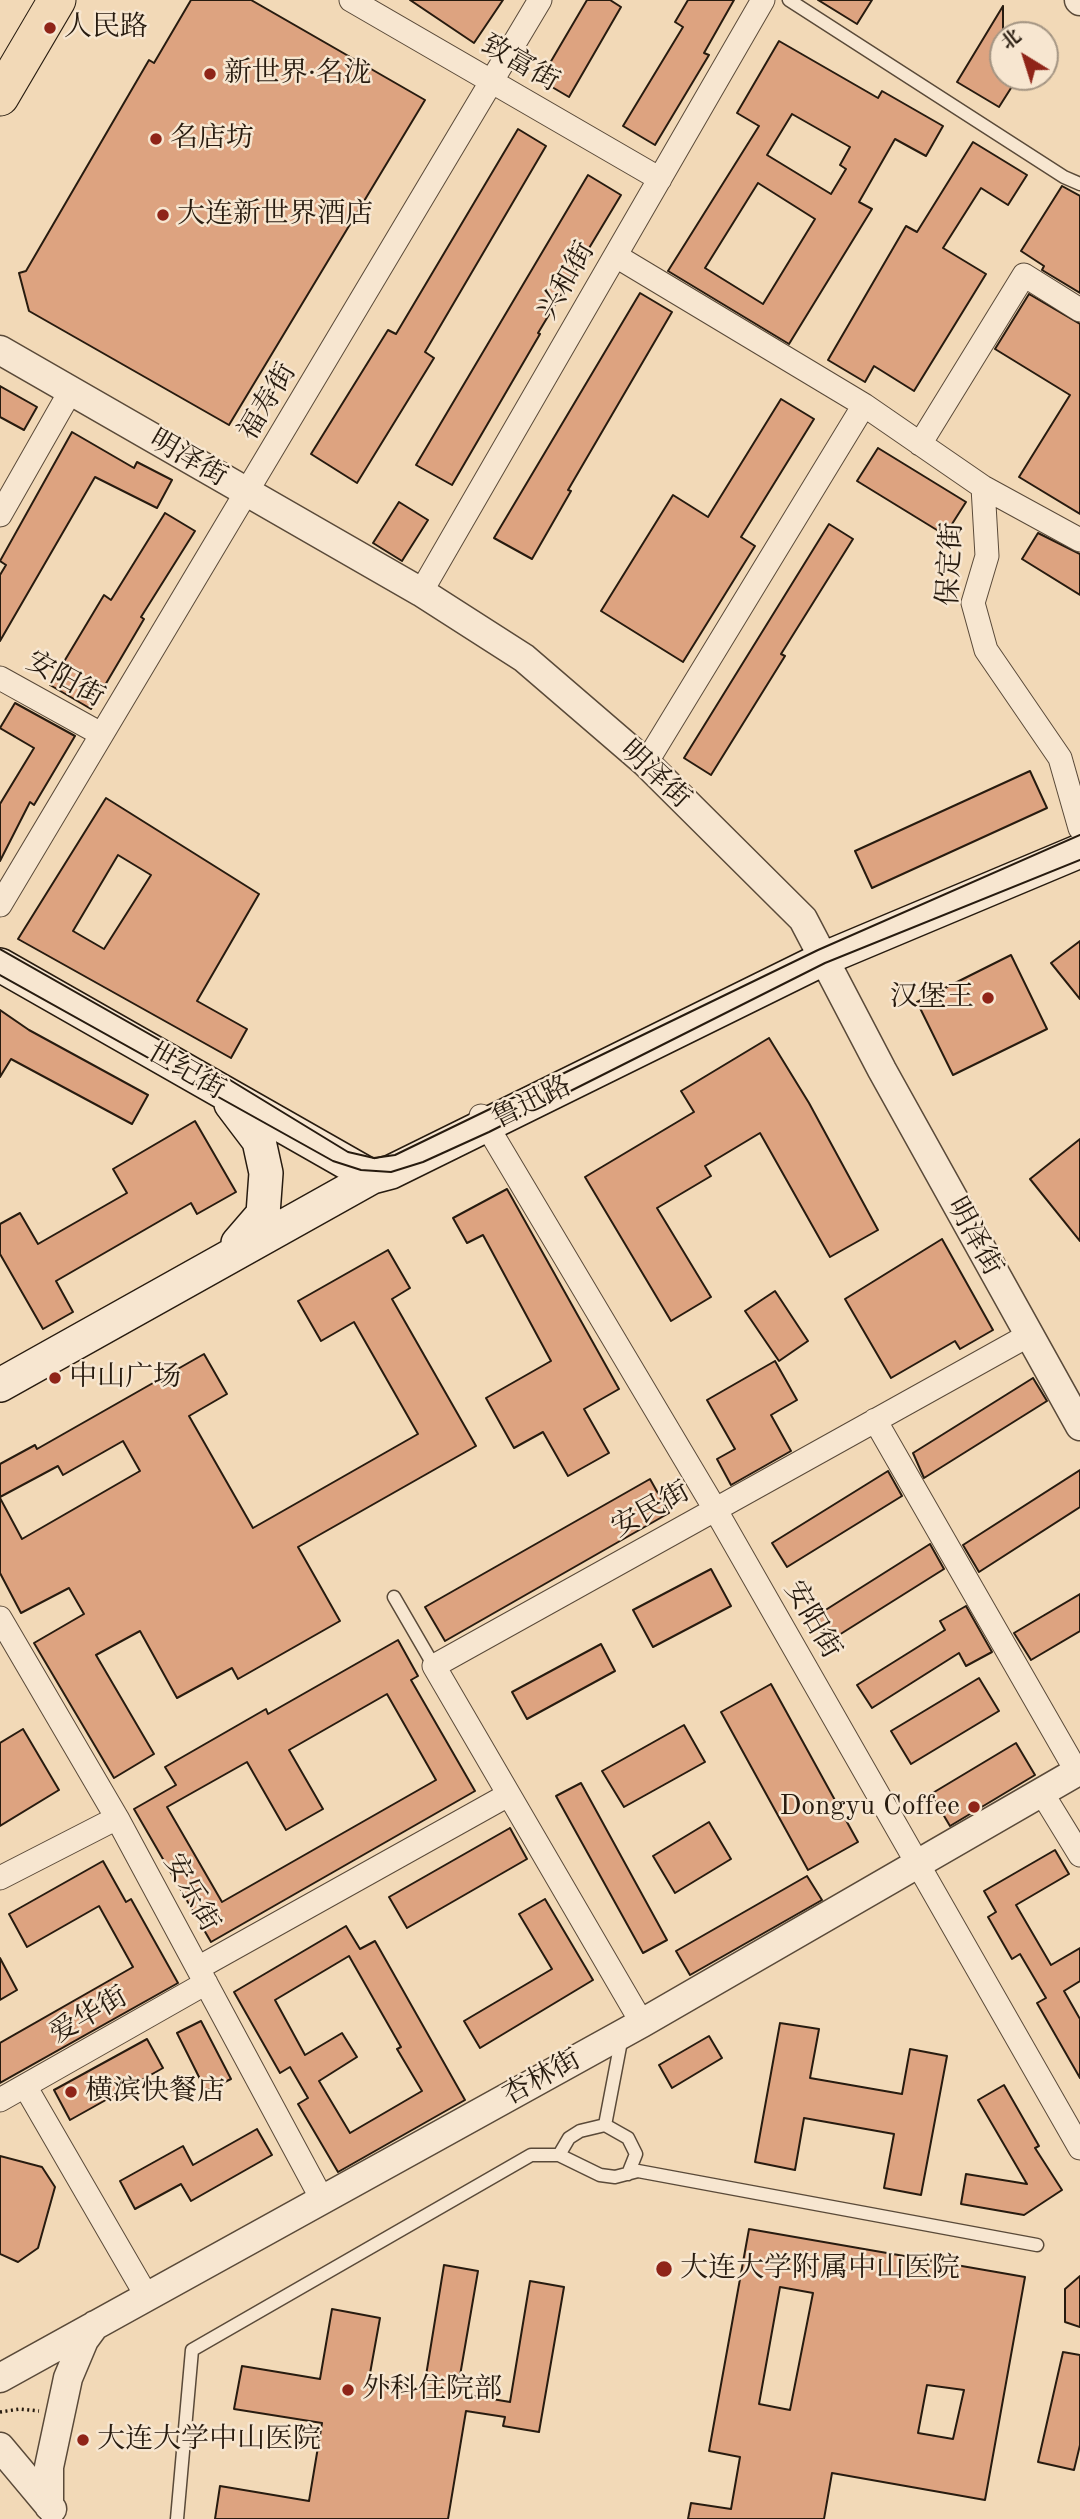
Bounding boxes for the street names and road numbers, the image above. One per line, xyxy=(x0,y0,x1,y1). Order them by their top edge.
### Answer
street label: 致富街 xyxy=(475,28,565,100)
street label: 兴和街 xyxy=(531,236,603,326)
street label: 福寿街 xyxy=(232,357,304,447)
street label: 明泽街 xyxy=(143,423,233,495)
street label: 保定街 xyxy=(932,521,970,607)
street label: 安阳街 xyxy=(20,645,110,715)
street label: 明泽街 xyxy=(613,734,697,816)
street label: 世纪街 xyxy=(141,1036,231,1108)
street label: 鲁迅路 xyxy=(487,1069,577,1137)
street label: 明泽街 xyxy=(939,1192,1009,1282)
street label: 安民街 xyxy=(606,1475,696,1545)
street label: 安阳街 xyxy=(776,1575,848,1665)
street label: 安乐街 xyxy=(156,1848,226,1938)
street label: 爱华街 xyxy=(44,1980,134,2052)
street label: 杏林街 xyxy=(497,2043,587,2113)

